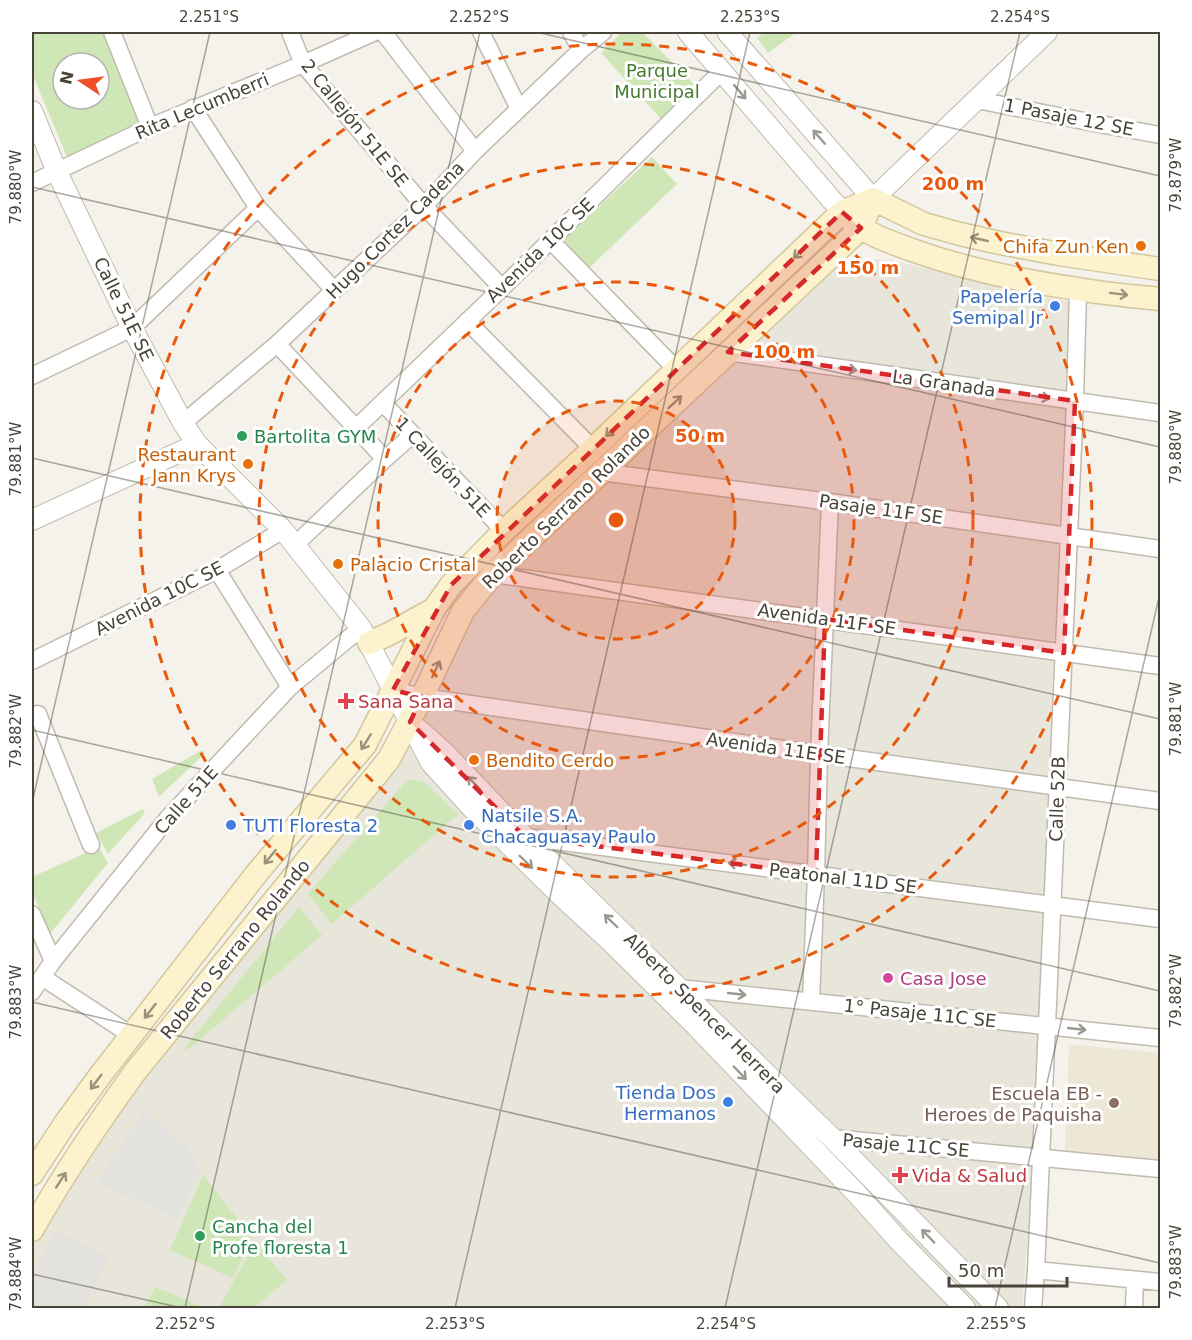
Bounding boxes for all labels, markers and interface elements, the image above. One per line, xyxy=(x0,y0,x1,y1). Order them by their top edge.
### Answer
text: 2.251°S xyxy=(179,8,239,26)
text: 2.252°S xyxy=(449,8,509,26)
text: 2.253°S xyxy=(720,8,780,26)
text: 2.254°S xyxy=(990,8,1050,26)
north arrow xyxy=(51,51,111,111)
street label: 2 Callejón 51E SE xyxy=(297,55,413,191)
park label: Parque Municipal xyxy=(614,60,700,102)
street label: Rita Lecumberri xyxy=(132,68,272,144)
text: N xyxy=(56,69,78,86)
one-way arrow xyxy=(733,84,746,100)
street label: 1 Pasaje 12 SE xyxy=(1002,94,1136,140)
one-way arrow xyxy=(812,130,826,145)
text: 79.879°W xyxy=(1167,137,1185,212)
text: 79.880°W xyxy=(7,149,25,224)
street label: Hugo Cortez Cadena xyxy=(322,157,468,303)
text: 200 m xyxy=(922,173,984,194)
street label: Avenida 10C SE xyxy=(482,193,598,307)
one-way arrow xyxy=(969,232,988,244)
place label: Chifa Zun Ken xyxy=(1003,236,1129,257)
marker: Chifa Zun Ken xyxy=(1134,239,1148,253)
one-way arrow xyxy=(792,245,807,260)
street label: Calle 51E SE xyxy=(90,254,158,364)
text: 150 m xyxy=(837,257,899,278)
place label: Papelería Semipal Jr xyxy=(952,286,1044,328)
one-way arrow xyxy=(1109,289,1129,300)
marker: Papelería Semipal Jr xyxy=(1048,299,1062,313)
text: 100 m xyxy=(753,341,815,362)
one-way arrow xyxy=(838,364,857,375)
street label: La Granada xyxy=(891,365,997,401)
one-way arrow xyxy=(1031,391,1051,402)
one-way arrow xyxy=(668,394,683,409)
text: 79.880°W xyxy=(1167,409,1185,484)
street label: 1 Callejón 51E xyxy=(391,413,495,521)
text: 79.881°W xyxy=(7,421,25,496)
street label: Roberto Serrano Rolando xyxy=(478,421,654,593)
one-way arrow xyxy=(605,423,620,437)
text: 50 m xyxy=(675,425,725,446)
place label: Bartolita GYM xyxy=(254,426,376,447)
marker: Bartolita GYM xyxy=(235,429,249,443)
place label: Restaurant Jann Krys xyxy=(137,444,236,486)
marker: Restaurant Jann Krys xyxy=(241,457,255,471)
street label: Pasaje 11F SE xyxy=(818,490,944,528)
centre of rings xyxy=(606,510,626,530)
place label: Palacio Cristal xyxy=(350,554,476,575)
street label: Avenida 10C SE xyxy=(91,557,227,639)
marker: Palacio Cristal xyxy=(331,557,345,571)
street label: Avenida 11F SE xyxy=(757,599,897,639)
one-way arrow xyxy=(430,661,442,679)
text: 79.881°W xyxy=(1167,681,1185,756)
place label: Sana Sana xyxy=(358,691,454,712)
text: 79.882°W xyxy=(7,693,25,768)
marker: Sana Sana xyxy=(339,694,353,708)
street label: Avenida 11E SE xyxy=(705,728,847,768)
one-way arrow xyxy=(359,733,371,750)
place label: Bendito Cerdo xyxy=(486,750,614,771)
marker: Bendito Cerdo xyxy=(467,753,481,767)
street label: Calle 52B xyxy=(1045,756,1069,842)
street label: Calle 51E xyxy=(150,762,222,838)
one-way arrow xyxy=(466,775,481,790)
place label: Natsile S.A. Chacaguasay Paulo xyxy=(481,805,656,847)
place label: TUTI Floresta 2 xyxy=(242,815,378,836)
marker: TUTI Floresta 2 xyxy=(224,818,238,832)
marker: Natsile S.A. Chacaguasay Paulo xyxy=(462,818,476,832)
one-way arrow xyxy=(263,849,277,864)
street label: Roberto Serrano Rolando xyxy=(156,855,314,1043)
one-way arrow xyxy=(519,855,534,870)
one-way arrow xyxy=(728,859,748,870)
street label: Peatonal 11D SE xyxy=(768,859,918,897)
one-way arrow xyxy=(604,914,619,928)
street label: Alberto Spencer Herrera xyxy=(620,928,790,1098)
text: 79.882°W xyxy=(1167,953,1185,1028)
text: 79.883°W xyxy=(7,964,25,1039)
place label: Casa Jose xyxy=(900,968,987,989)
marker: Casa Jose xyxy=(881,971,895,985)
one-way arrow xyxy=(727,989,747,1000)
street label: 1° Pasaje 11C SE xyxy=(843,995,997,1031)
one-way arrow xyxy=(144,1002,157,1018)
one-way arrow xyxy=(1067,1024,1087,1035)
one-way arrow xyxy=(733,1065,747,1080)
one-way arrow xyxy=(90,1073,102,1089)
place label: Tienda Dos Hermanos xyxy=(615,1082,716,1124)
place label: Escuela EB - Heroes de Paquisha xyxy=(924,1083,1102,1125)
marker: Tienda Dos Hermanos xyxy=(721,1095,735,1109)
marker: Escuela EB - Heroes de Paquisha xyxy=(1107,1096,1121,1110)
street label: Pasaje 11C SE xyxy=(842,1129,970,1161)
place label: Vida & Salud xyxy=(912,1165,1027,1186)
marker: Vida & Salud xyxy=(893,1168,907,1182)
one-way arrow xyxy=(56,1172,68,1189)
place label: Cancha del Profe floresta 1 xyxy=(212,1216,349,1258)
text: 79.883°W xyxy=(1167,1224,1185,1299)
marker: Cancha del Profe floresta 1 xyxy=(193,1229,207,1243)
one-way arrow xyxy=(920,1229,935,1244)
text: 79.884°W xyxy=(7,1236,25,1311)
scale bar xyxy=(949,1250,1068,1288)
text: 50 m xyxy=(958,1260,1004,1281)
text: 2.252°S xyxy=(155,1315,215,1333)
text: 2.253°S xyxy=(425,1315,485,1333)
text: 2.254°S xyxy=(696,1315,756,1333)
text: 2.255°S xyxy=(966,1315,1026,1333)

